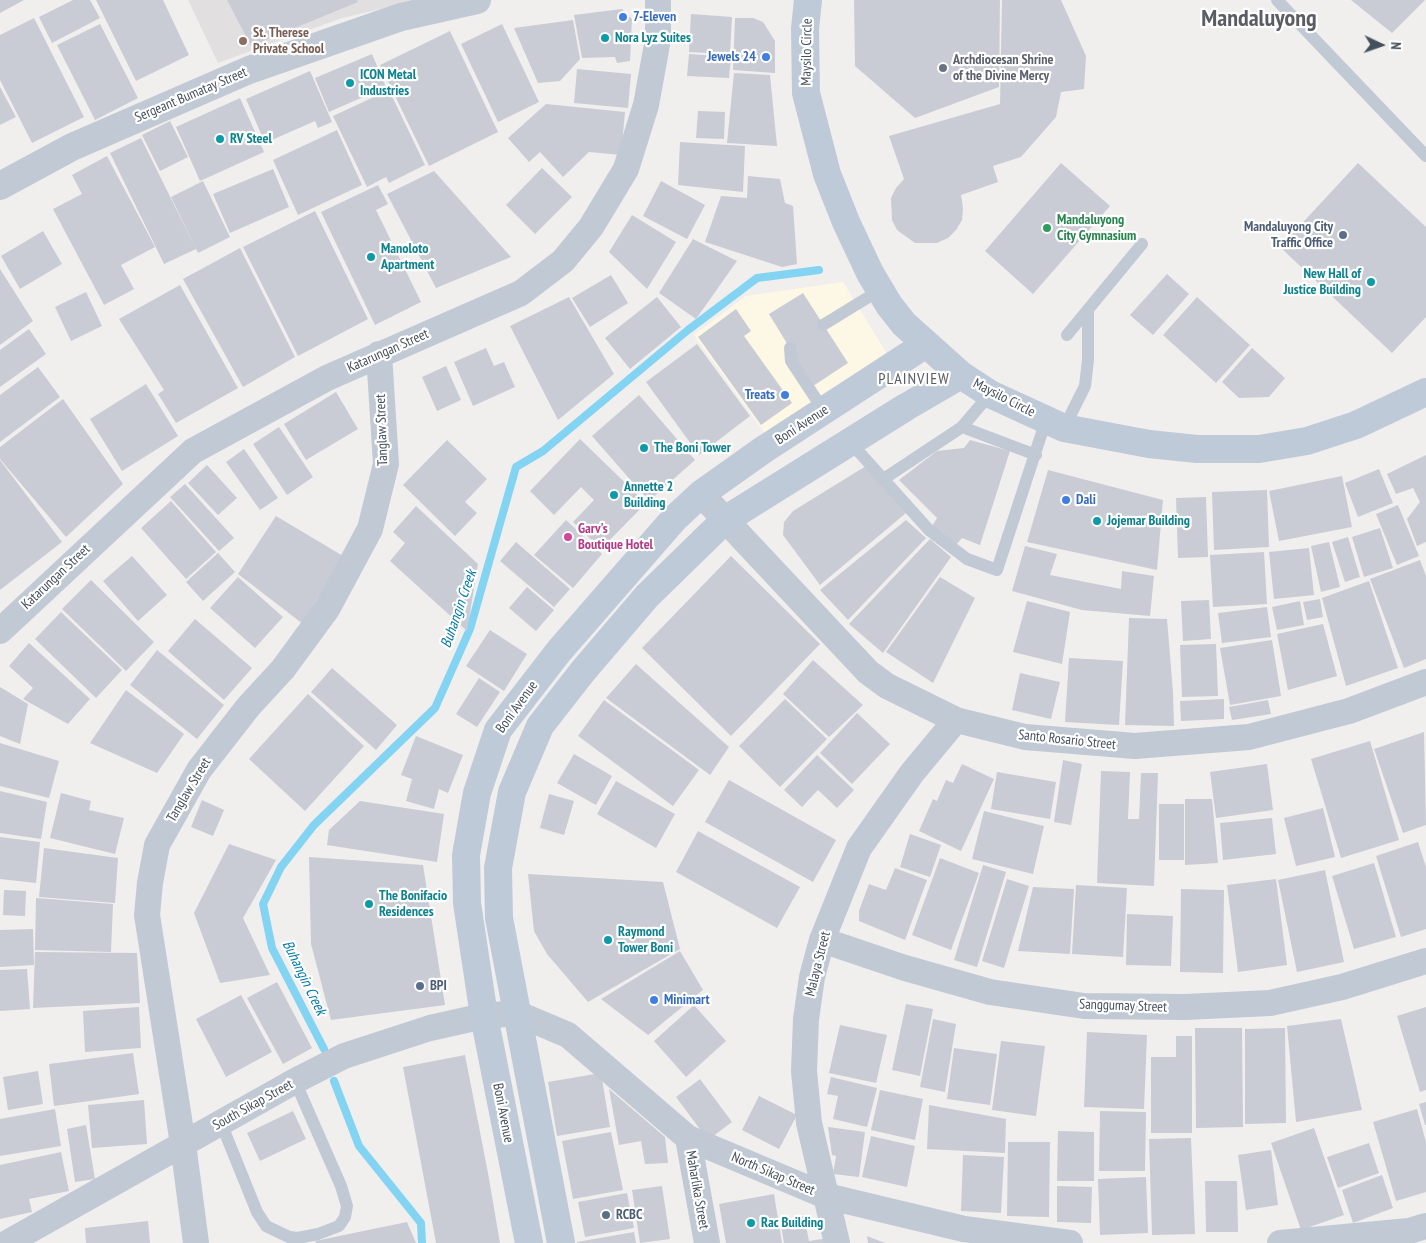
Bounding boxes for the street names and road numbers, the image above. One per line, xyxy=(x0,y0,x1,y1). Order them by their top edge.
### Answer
street label: Maysilo Circle xyxy=(798,18,816,86)
street label: Sergeant Bumatay Street xyxy=(132,64,250,126)
street label: Katarungan Street xyxy=(345,326,431,376)
street label: Maysilo Circle xyxy=(970,375,1038,421)
street label: Tanglaw Street xyxy=(372,394,392,466)
street label: Boni Avenue xyxy=(772,402,832,448)
street label: Katarungan Street xyxy=(18,541,94,613)
street label: Boni Avenue xyxy=(493,678,541,736)
street label: Santo Rosario Street xyxy=(1017,727,1117,753)
street label: Tanglaw Street xyxy=(163,755,215,825)
street label: Malaya Street xyxy=(802,930,834,998)
street label: Sanggumay Street xyxy=(1079,996,1167,1016)
street label: South Sikap Street xyxy=(210,1076,296,1134)
street label: Boni Avenue xyxy=(489,1082,517,1144)
street label: Maharlika Street xyxy=(682,1149,712,1231)
street label: North Sikap Street xyxy=(729,1149,817,1199)

